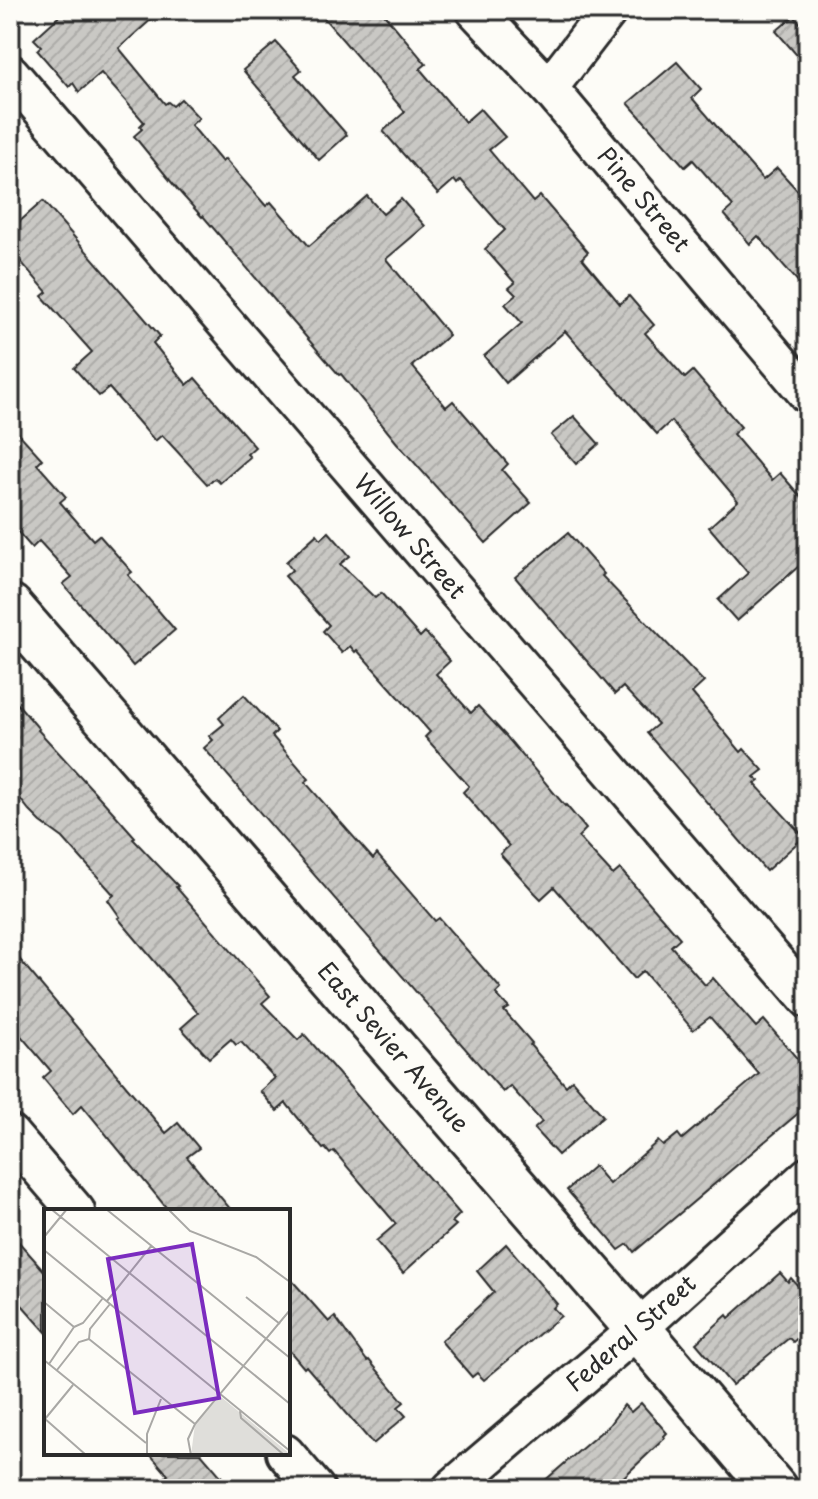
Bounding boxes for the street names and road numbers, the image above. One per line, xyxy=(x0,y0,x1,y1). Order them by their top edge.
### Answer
street label: Pine Street xyxy=(590,138,700,259)
street label: Willow Street xyxy=(346,464,476,606)
street label: East Sevier Avenue xyxy=(310,953,479,1140)
street label: Federal Street xyxy=(557,1265,703,1399)

